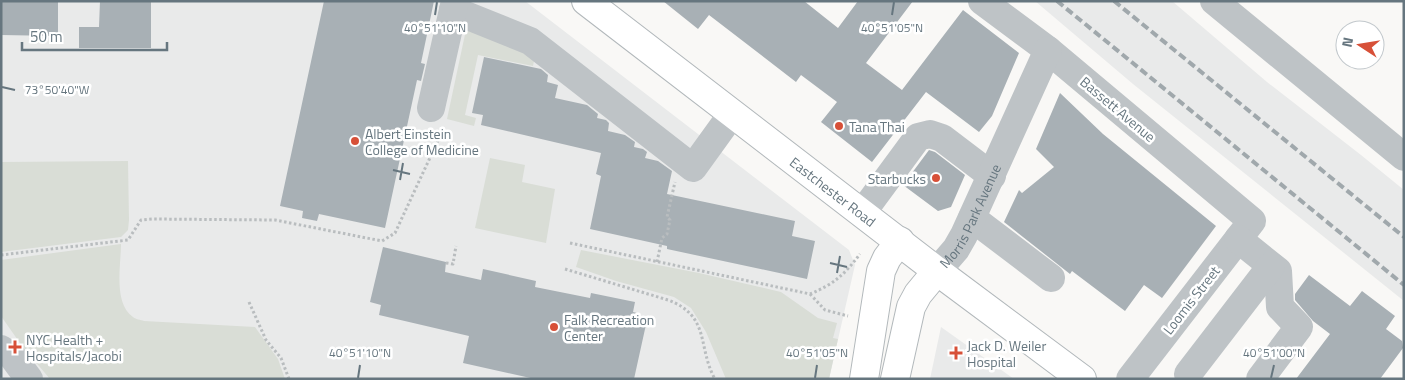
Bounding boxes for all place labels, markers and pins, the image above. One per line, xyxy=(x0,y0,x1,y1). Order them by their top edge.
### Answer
place label: Tana Thai xyxy=(849,116,905,137)
marker: Tana Thai xyxy=(833,120,845,132)
place label: Albert Einstein College of Medicine xyxy=(365,123,479,160)
marker: Albert Einstein College of Medicine xyxy=(349,135,361,147)
place label: Starbucks xyxy=(868,168,926,189)
marker: Starbucks xyxy=(930,172,942,184)
place label: Falk Recreation Center xyxy=(564,309,654,346)
marker: Falk Recreation Center xyxy=(548,321,560,333)
place label: NYC Health + Hospitals/Jacobi xyxy=(26,329,122,366)
place label: Jack D. Weiler Hospital xyxy=(967,335,1046,372)
marker: NYC Health + Hospitals/Jacobi xyxy=(8,340,22,354)
marker: Jack D. Weiler Hospital xyxy=(949,346,963,360)

